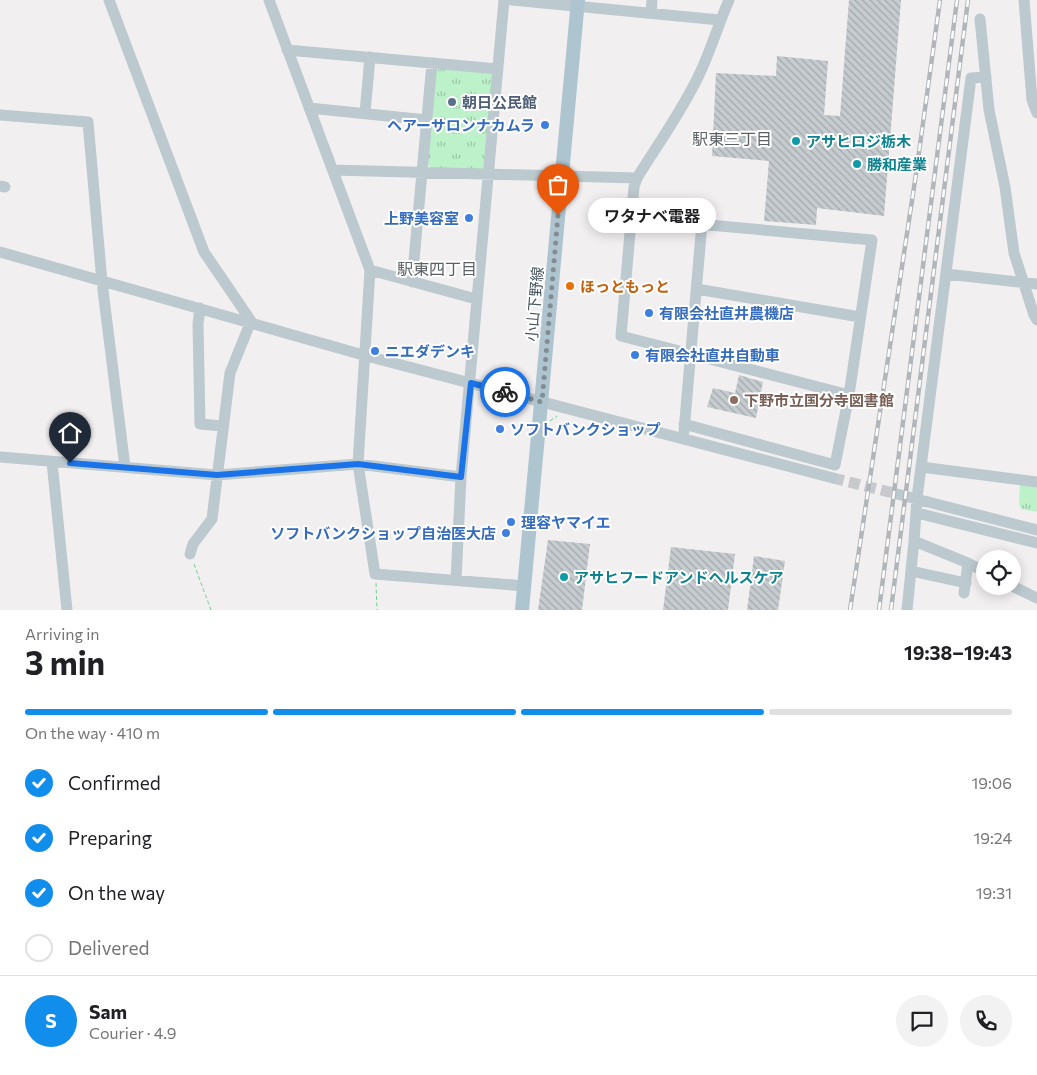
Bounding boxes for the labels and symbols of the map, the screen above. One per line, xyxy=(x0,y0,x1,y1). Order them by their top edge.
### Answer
place label: 朝日公民館 xyxy=(462,93,537,111)
marker: 朝日公民館 xyxy=(446,96,458,108)
place label: ヘアーサロンナカムラ xyxy=(387,116,535,134)
marker: ヘアーサロンナカムラ xyxy=(539,119,551,131)
district label: 駅東三丁目 xyxy=(692,129,772,148)
place label: アサヒロジ栃木 xyxy=(806,132,911,150)
marker: アサヒロジ栃木 xyxy=(790,135,802,147)
place label: 勝和産業 xyxy=(867,155,927,173)
marker: 勝和産業 xyxy=(851,158,863,170)
pin xyxy=(537,164,579,215)
callout: ワタナベ電器 xyxy=(588,198,716,232)
place label: 上野美容室 xyxy=(384,209,459,227)
marker: 上野美容室 xyxy=(463,212,475,224)
district label: 駅東四丁目 xyxy=(397,259,477,278)
street label: 小山下野線 xyxy=(522,266,546,342)
place label: ほっともっと xyxy=(580,277,670,295)
marker: ほっともっと xyxy=(564,280,576,292)
place label: 有限会社直井農機店 xyxy=(659,304,794,322)
marker: 有限会社直井農機店 xyxy=(643,307,655,319)
place label: ニエダデンキ xyxy=(385,342,475,360)
marker: ニエダデンキ xyxy=(369,345,381,357)
place label: 有限会社直井自動車 xyxy=(645,346,780,364)
marker: 有限会社直井自動車 xyxy=(629,349,641,361)
courier xyxy=(480,367,530,417)
place label: 下野市立国分寺図書館 xyxy=(744,391,894,409)
marker: 下野市立国分寺図書館 xyxy=(728,394,740,406)
pin xyxy=(49,412,91,463)
place label: ソフトバンクショップ xyxy=(510,420,661,438)
marker: ソフトバンクショップ xyxy=(494,423,506,435)
place label: 理容ヤマイエ xyxy=(521,513,611,531)
marker: 理容ヤマイエ xyxy=(505,516,517,528)
place label: ソフトバンクショップ自治医大店 xyxy=(270,524,496,542)
marker: ソフトバンクショップ自治医大店 xyxy=(500,527,512,539)
place label: アサヒフードアンドヘルスケア xyxy=(574,568,783,586)
marker: アサヒフードアンドヘルスケア xyxy=(558,571,570,583)

